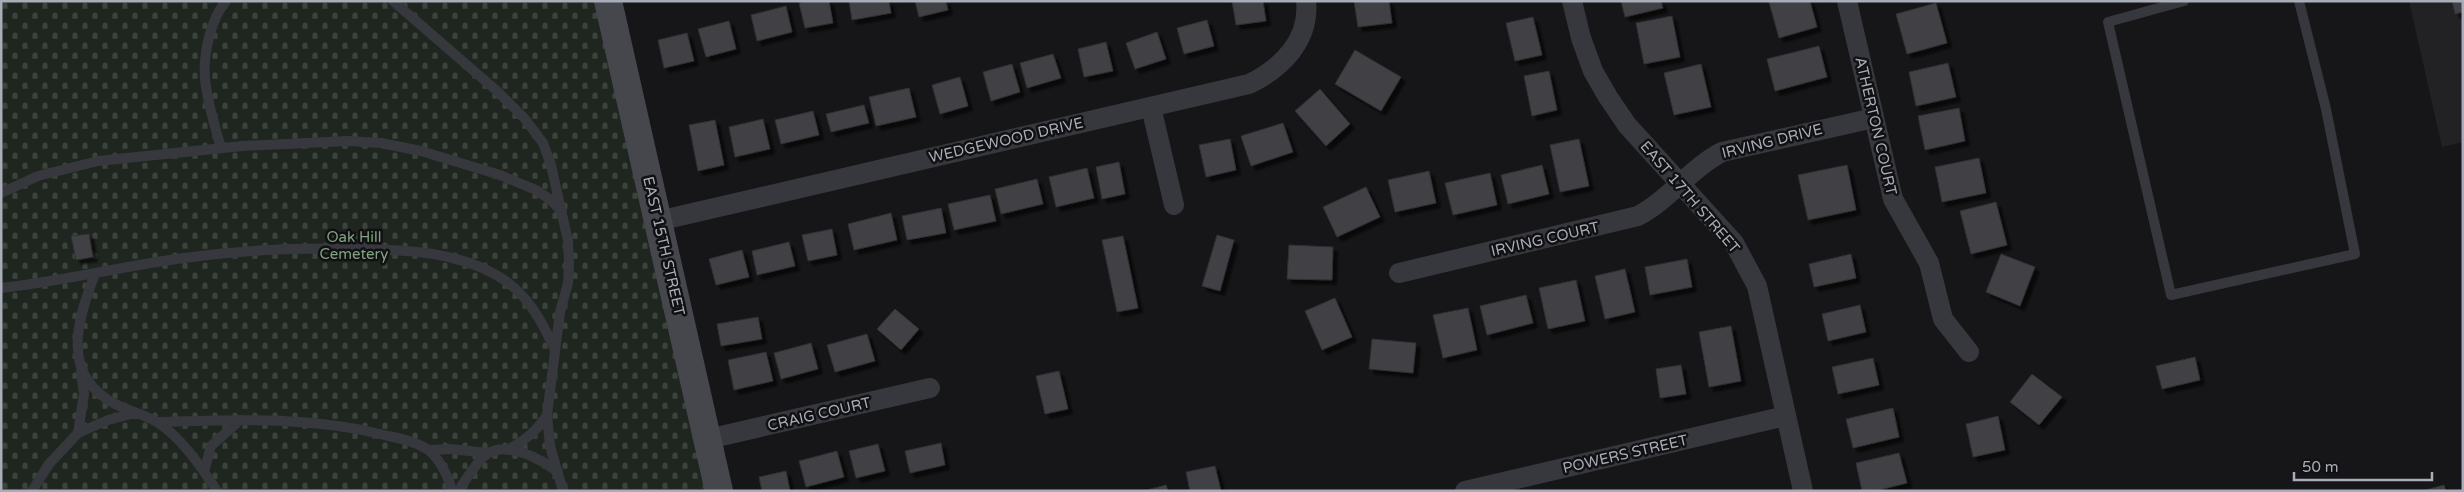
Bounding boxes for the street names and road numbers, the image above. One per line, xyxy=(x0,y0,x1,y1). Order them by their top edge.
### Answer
street label: ATHERTON COURT xyxy=(1851,55,1901,197)
street label: WEDGEWOOD DRIVE xyxy=(927,113,1085,167)
street label: IRVING DRIVE xyxy=(1720,120,1824,162)
street label: EAST 17TH STREET xyxy=(1636,137,1744,257)
street label: EAST 15TH STREET xyxy=(639,175,689,317)
street label: IRVING COURT xyxy=(1489,218,1601,260)
street label: CRAIG COURT xyxy=(766,393,872,435)
street label: POWERS STREET xyxy=(1561,431,1689,477)

